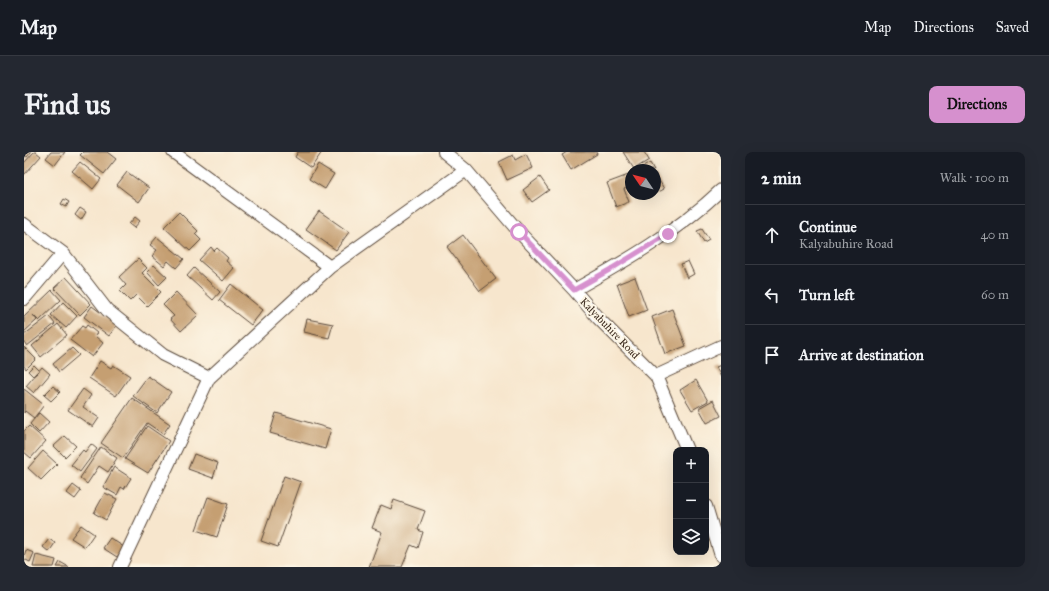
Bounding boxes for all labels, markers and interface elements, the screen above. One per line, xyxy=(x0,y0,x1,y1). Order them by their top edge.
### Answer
text: Map xyxy=(20,16,57,39)
text: Map xyxy=(864,19,891,36)
text: Directions xyxy=(913,19,974,36)
text: Saved xyxy=(996,19,1029,36)
button: Directions xyxy=(929,86,1025,123)
text: Find us xyxy=(24,87,110,122)
north arrow xyxy=(625,164,661,200)
text: 2 min xyxy=(761,168,801,189)
text: Walk · 100 m xyxy=(940,170,1009,186)
text: Continue xyxy=(799,218,857,236)
route start xyxy=(510,223,528,241)
icon: ahead xyxy=(761,224,783,246)
route end xyxy=(659,225,677,243)
text: 40 m xyxy=(980,227,1009,243)
text: Kalyabuhire Road xyxy=(799,236,893,252)
icon: left xyxy=(761,284,783,306)
text: Turn left xyxy=(799,286,855,304)
text: 60 m xyxy=(981,287,1009,303)
street label: Kalyabuhire Road xyxy=(577,295,642,362)
icon: arrive xyxy=(761,344,783,366)
text: Arrive at destination xyxy=(799,346,924,364)
map controls xyxy=(673,447,709,555)
button: + xyxy=(673,447,709,483)
button: − xyxy=(673,483,709,519)
button: layers xyxy=(673,519,709,555)

